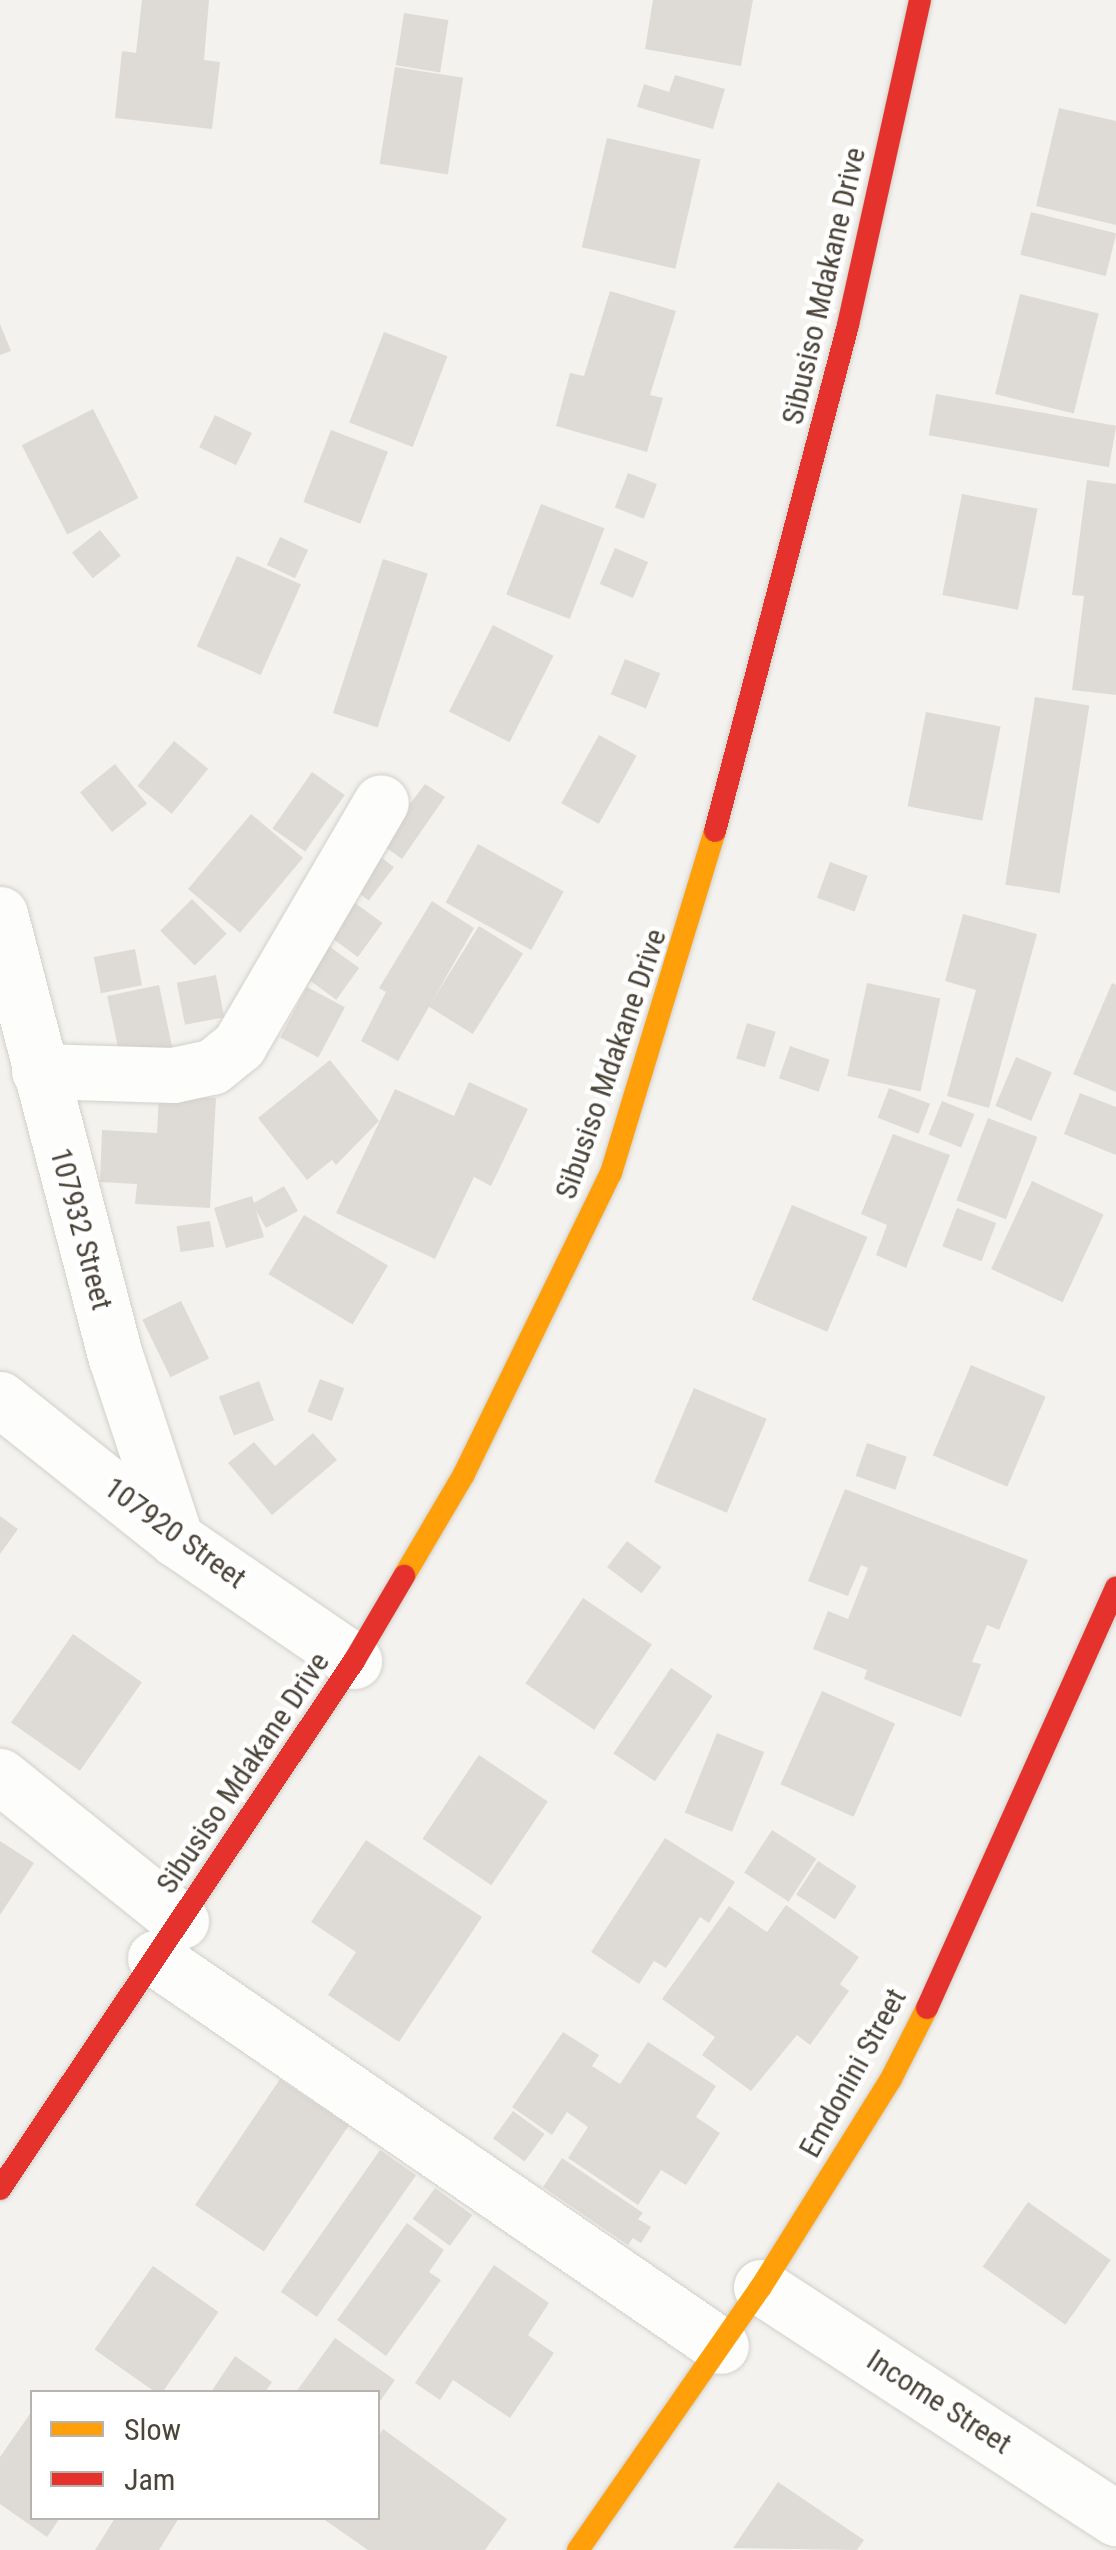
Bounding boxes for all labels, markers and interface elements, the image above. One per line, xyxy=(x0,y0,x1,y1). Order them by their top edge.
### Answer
street label: Sibusiso Mdakane Drive xyxy=(775,144,873,428)
street label: Sibusiso Mdakane Drive xyxy=(548,924,674,1204)
street label: 107932 Street xyxy=(42,1144,120,1314)
street label: 107920 Street xyxy=(97,1470,253,1596)
street label: Sibusiso Mdakane Drive xyxy=(149,1646,337,1900)
street label: Emdonini Street xyxy=(792,1982,914,2164)
street label: Income Street xyxy=(860,2342,1018,2462)
legend xyxy=(30,2390,380,2520)
text: Slow xyxy=(124,2412,181,2447)
text: Jam xyxy=(124,2462,175,2497)

